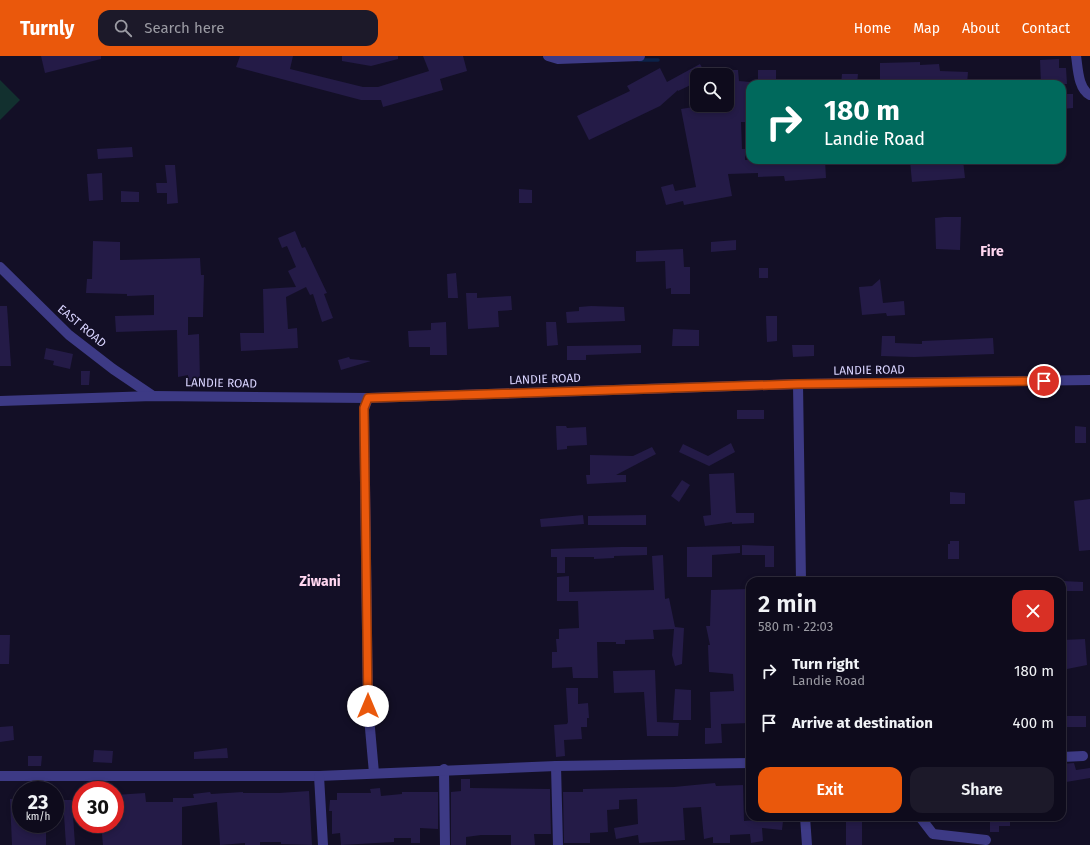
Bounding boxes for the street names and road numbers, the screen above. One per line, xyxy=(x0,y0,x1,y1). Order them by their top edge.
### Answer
street label: EAST ROAD xyxy=(55,302,109,350)
street label: LANDIE ROAD xyxy=(833,362,905,378)
street label: LANDIE ROAD xyxy=(509,371,581,387)
street label: LANDIE ROAD xyxy=(185,375,257,391)

